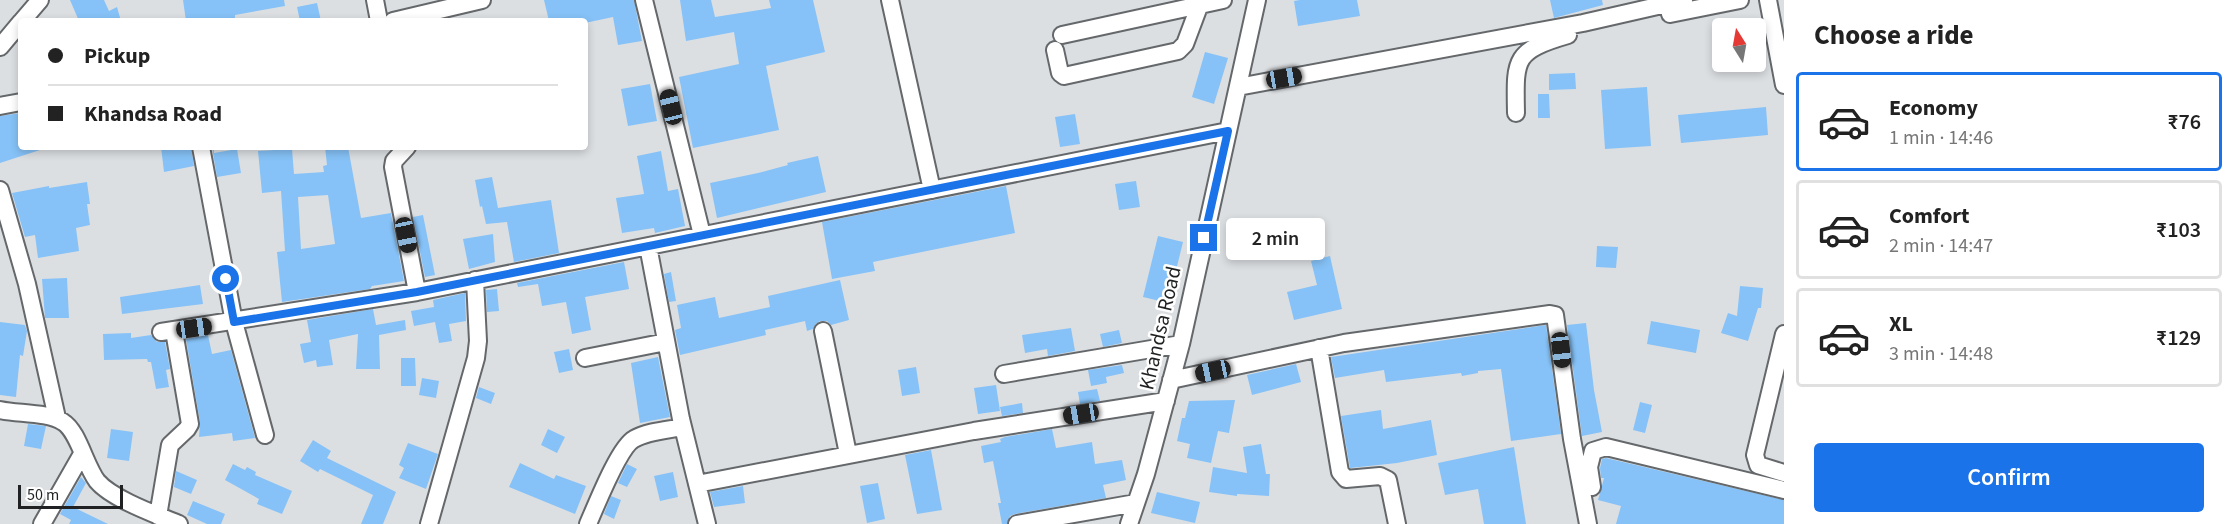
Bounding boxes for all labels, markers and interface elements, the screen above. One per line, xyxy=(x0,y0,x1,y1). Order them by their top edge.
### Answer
text: Choose a ride xyxy=(1814,16,1974,55)
north arrow xyxy=(1712,18,1766,72)
map controls xyxy=(1712,18,1766,72)
text: Pickup xyxy=(84,40,150,72)
car xyxy=(1265,66,1303,90)
car xyxy=(658,87,684,127)
text: Economy xyxy=(1889,92,1978,124)
icon: car xyxy=(1817,95,1871,149)
text: Khandsa Road xyxy=(84,98,222,130)
text: ₹76 xyxy=(2167,106,2201,138)
text: 1 min · 14:46 xyxy=(1889,124,1993,152)
text: Comfort xyxy=(1889,200,1970,232)
icon: car xyxy=(1817,203,1871,257)
text: ₹103 xyxy=(2156,214,2201,246)
car xyxy=(393,216,419,254)
callout: 2 min xyxy=(1225,217,1324,259)
route end xyxy=(1190,224,1217,251)
text: 2 min xyxy=(1252,225,1299,253)
text: 2 min · 14:47 xyxy=(1889,232,1993,260)
street label: Khandsa Road xyxy=(1131,263,1189,393)
route start xyxy=(212,265,239,292)
text: XL xyxy=(1889,308,1913,340)
icon: car xyxy=(1817,311,1871,365)
car xyxy=(175,317,213,339)
text: ₹129 xyxy=(2156,322,2201,354)
car xyxy=(1550,331,1572,369)
text: 3 min · 14:48 xyxy=(1889,340,1993,368)
car xyxy=(1194,358,1232,384)
car xyxy=(1062,402,1100,426)
button: Confirm xyxy=(1814,443,2204,512)
scale bar xyxy=(18,482,123,510)
text: 50 m xyxy=(27,484,59,506)

